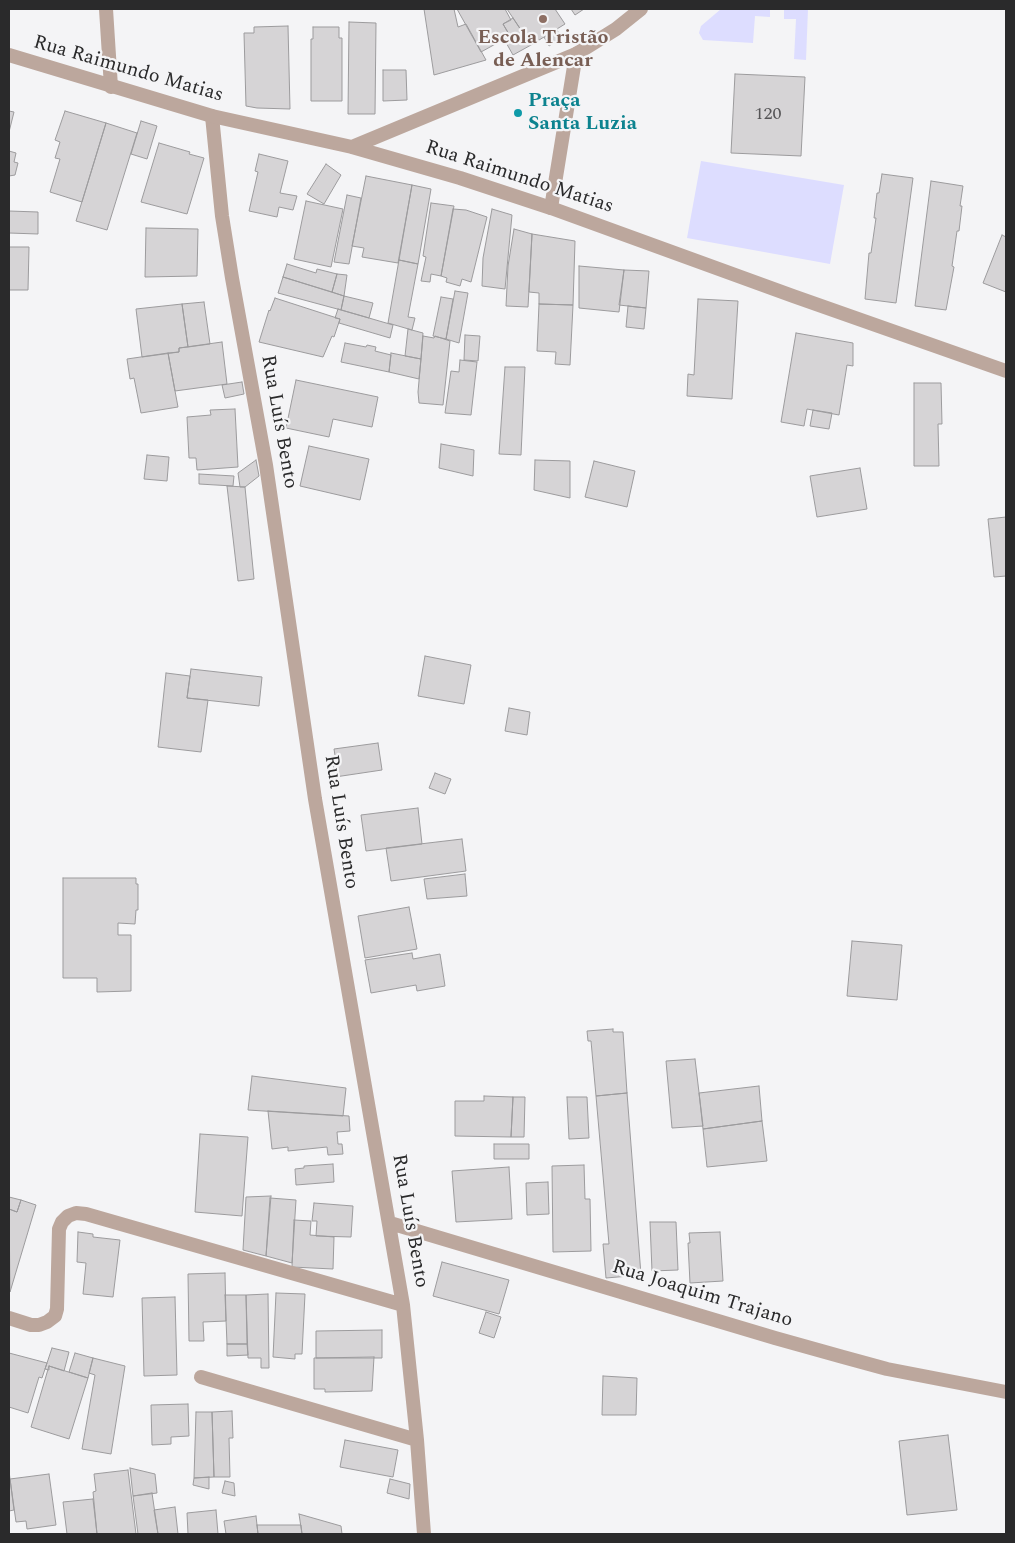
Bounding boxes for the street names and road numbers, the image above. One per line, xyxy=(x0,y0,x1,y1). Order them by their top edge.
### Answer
street label: Rua Raimundo Matias xyxy=(30,31,226,109)
street label: Rua Raimundo Matias xyxy=(422,136,616,220)
street label: Rua Luís Bento xyxy=(254,353,302,491)
street label: Rua Luís Bento xyxy=(318,753,362,891)
street label: Rua Luís Bento xyxy=(385,1152,433,1290)
street label: Rua Joaquim Trajano xyxy=(609,1256,795,1334)

